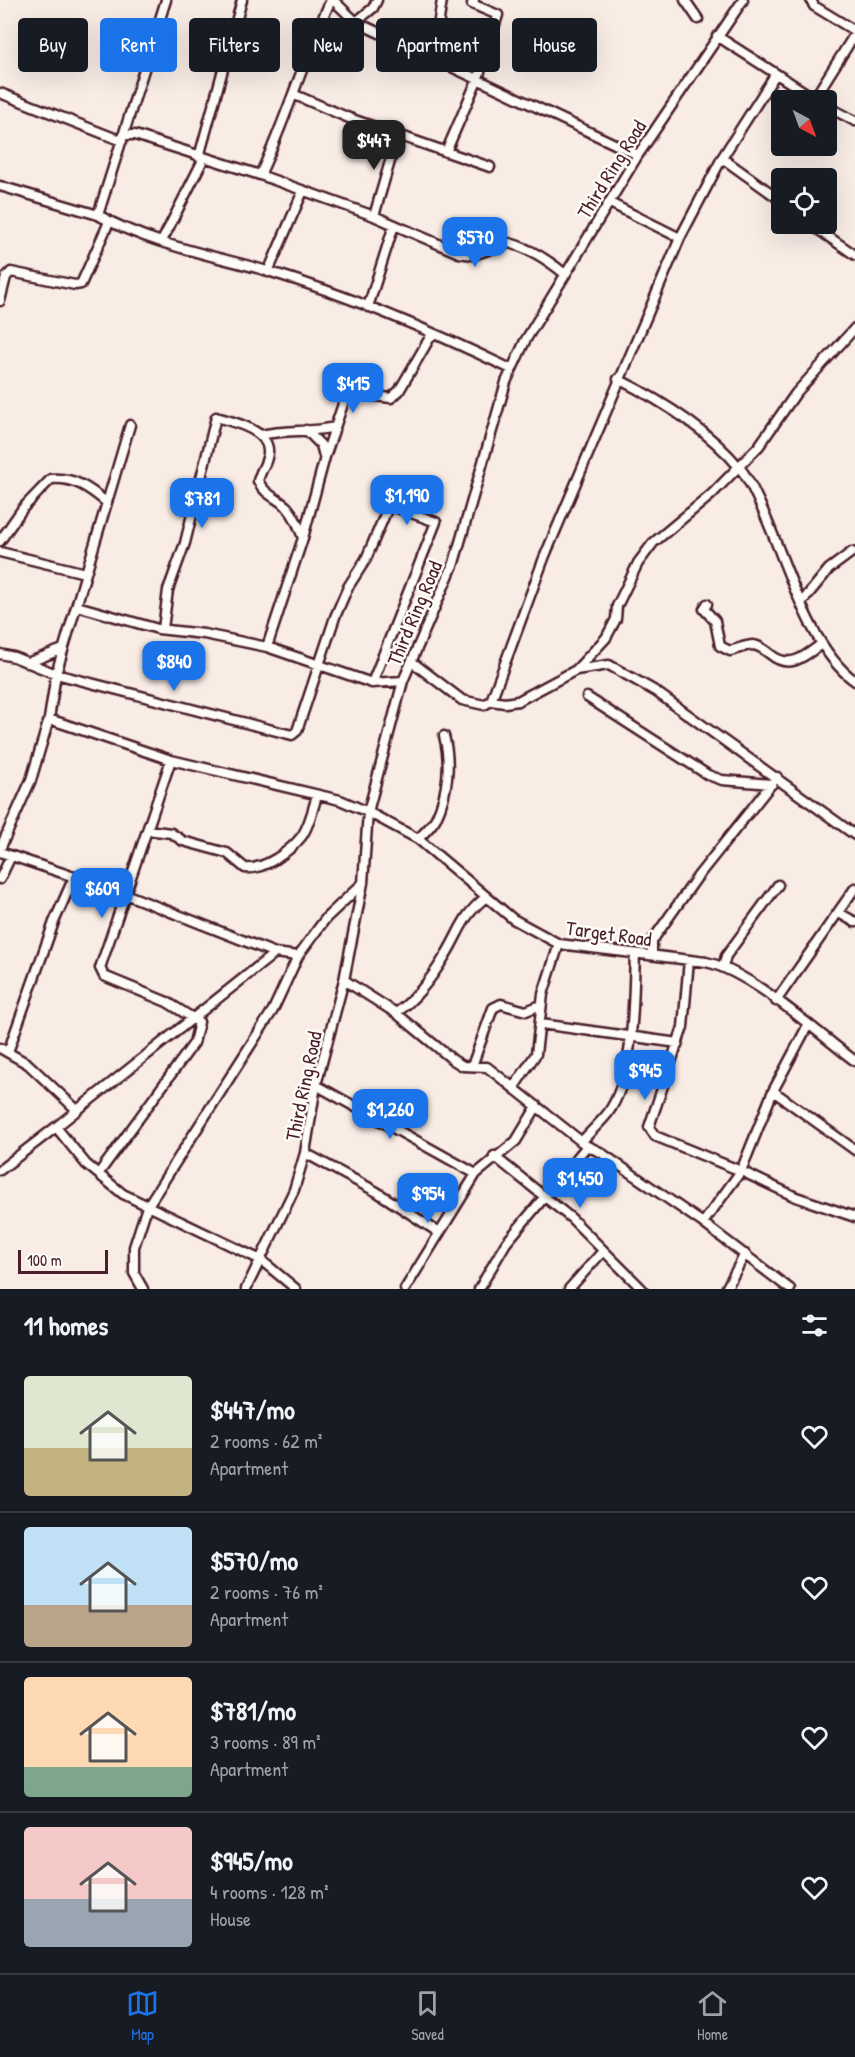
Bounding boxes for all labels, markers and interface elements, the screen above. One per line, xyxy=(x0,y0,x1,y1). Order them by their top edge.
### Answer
chip: Buy xyxy=(18,18,88,72)
chip: Rent xyxy=(100,18,177,72)
chip: Filters xyxy=(189,18,280,72)
chip: New xyxy=(292,18,364,72)
chip: Apartment xyxy=(376,18,500,72)
chip: House xyxy=(512,18,597,72)
north arrow xyxy=(771,90,837,156)
map controls xyxy=(771,90,837,234)
street label: Third Ring Road xyxy=(570,115,652,223)
pin: $447 xyxy=(338,120,410,171)
text: $447 xyxy=(356,126,392,153)
button: locate xyxy=(771,168,837,234)
pin: $570 xyxy=(439,217,511,268)
text: $570 xyxy=(456,223,494,250)
pin: $415 xyxy=(317,363,389,414)
text: $415 xyxy=(336,369,370,396)
pin: $1,190 xyxy=(358,475,456,526)
pin: $781 xyxy=(166,478,238,529)
text: $1,190 xyxy=(385,481,430,508)
text: $781 xyxy=(184,484,220,511)
street label: Third Ring Road xyxy=(380,556,448,669)
pin: $840 xyxy=(138,641,210,692)
text: $840 xyxy=(156,647,192,674)
pin: $609 xyxy=(66,868,138,919)
text: $609 xyxy=(85,874,119,901)
street label: Target Road xyxy=(565,914,654,952)
street label: Third Ring Road xyxy=(278,1029,328,1143)
pin: $945 xyxy=(609,1050,681,1101)
text: $945 xyxy=(628,1056,662,1083)
pin: $1,260 xyxy=(341,1089,439,1140)
text: $1,260 xyxy=(366,1095,414,1122)
pin: $1,450 xyxy=(531,1158,629,1209)
text: $1,450 xyxy=(557,1164,603,1191)
pin: $954 xyxy=(392,1173,464,1224)
text: $954 xyxy=(411,1179,445,1206)
scale bar xyxy=(18,1247,108,1274)
text: 100 m xyxy=(27,1249,62,1271)
text: 11 homes xyxy=(24,1308,108,1343)
icon: filters xyxy=(798,1309,831,1342)
text: $447/mo xyxy=(210,1392,295,1427)
icon: home xyxy=(72,1400,144,1472)
icon: heart xyxy=(798,1420,831,1453)
text: 2 rooms · 62 m² xyxy=(210,1427,322,1454)
text: Apartment xyxy=(210,1454,288,1481)
text: $570/mo xyxy=(210,1543,298,1578)
icon: home xyxy=(72,1551,144,1623)
icon: heart xyxy=(798,1571,831,1604)
text: 2 rooms · 76 m² xyxy=(210,1578,323,1605)
text: Apartment xyxy=(210,1605,288,1632)
text: $781/mo xyxy=(210,1693,296,1728)
icon: home xyxy=(72,1701,144,1773)
icon: heart xyxy=(798,1721,831,1754)
text: 3 rooms · 89 m² xyxy=(210,1728,321,1755)
text: Apartment xyxy=(210,1755,288,1782)
text: $945/mo xyxy=(210,1843,293,1878)
icon: home xyxy=(72,1851,144,1923)
icon: heart xyxy=(798,1871,831,1904)
text: 4 rooms · 128 m² xyxy=(210,1878,329,1905)
text: House xyxy=(210,1905,251,1932)
tab: Map xyxy=(126,1987,159,2045)
tab: Saved xyxy=(411,1987,444,2045)
tab: Home xyxy=(696,1987,729,2045)

